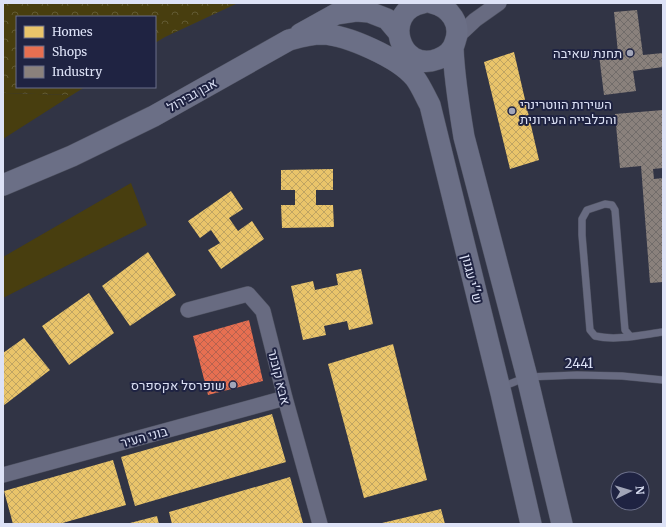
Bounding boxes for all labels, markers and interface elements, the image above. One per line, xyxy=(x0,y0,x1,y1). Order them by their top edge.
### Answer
legend xyxy=(16,16,156,88)
text: Homes xyxy=(52,24,93,39)
text: Shops xyxy=(52,44,87,59)
place label: תחנת שאיבה xyxy=(553,45,622,62)
marker: תחנת שאיבה xyxy=(625,48,635,58)
text: Industry xyxy=(52,64,102,79)
street label: אבן גבירול xyxy=(164,74,220,116)
place label: השירות הווטרינרי והכלבייה העירונית xyxy=(520,96,617,128)
marker: השירות הווטרינרי והכלבייה העירונית xyxy=(507,106,517,116)
street label: ש''י עגנון xyxy=(458,253,486,305)
street label: אבא קובנר xyxy=(264,348,294,406)
street label: 2441 xyxy=(565,355,593,372)
place label: שופרסל אקספרס xyxy=(131,377,225,394)
marker: שופרסל אקספרס xyxy=(228,380,238,390)
street label: בוני העיר xyxy=(119,423,169,451)
north arrow xyxy=(610,471,650,511)
text: N xyxy=(633,485,647,495)

